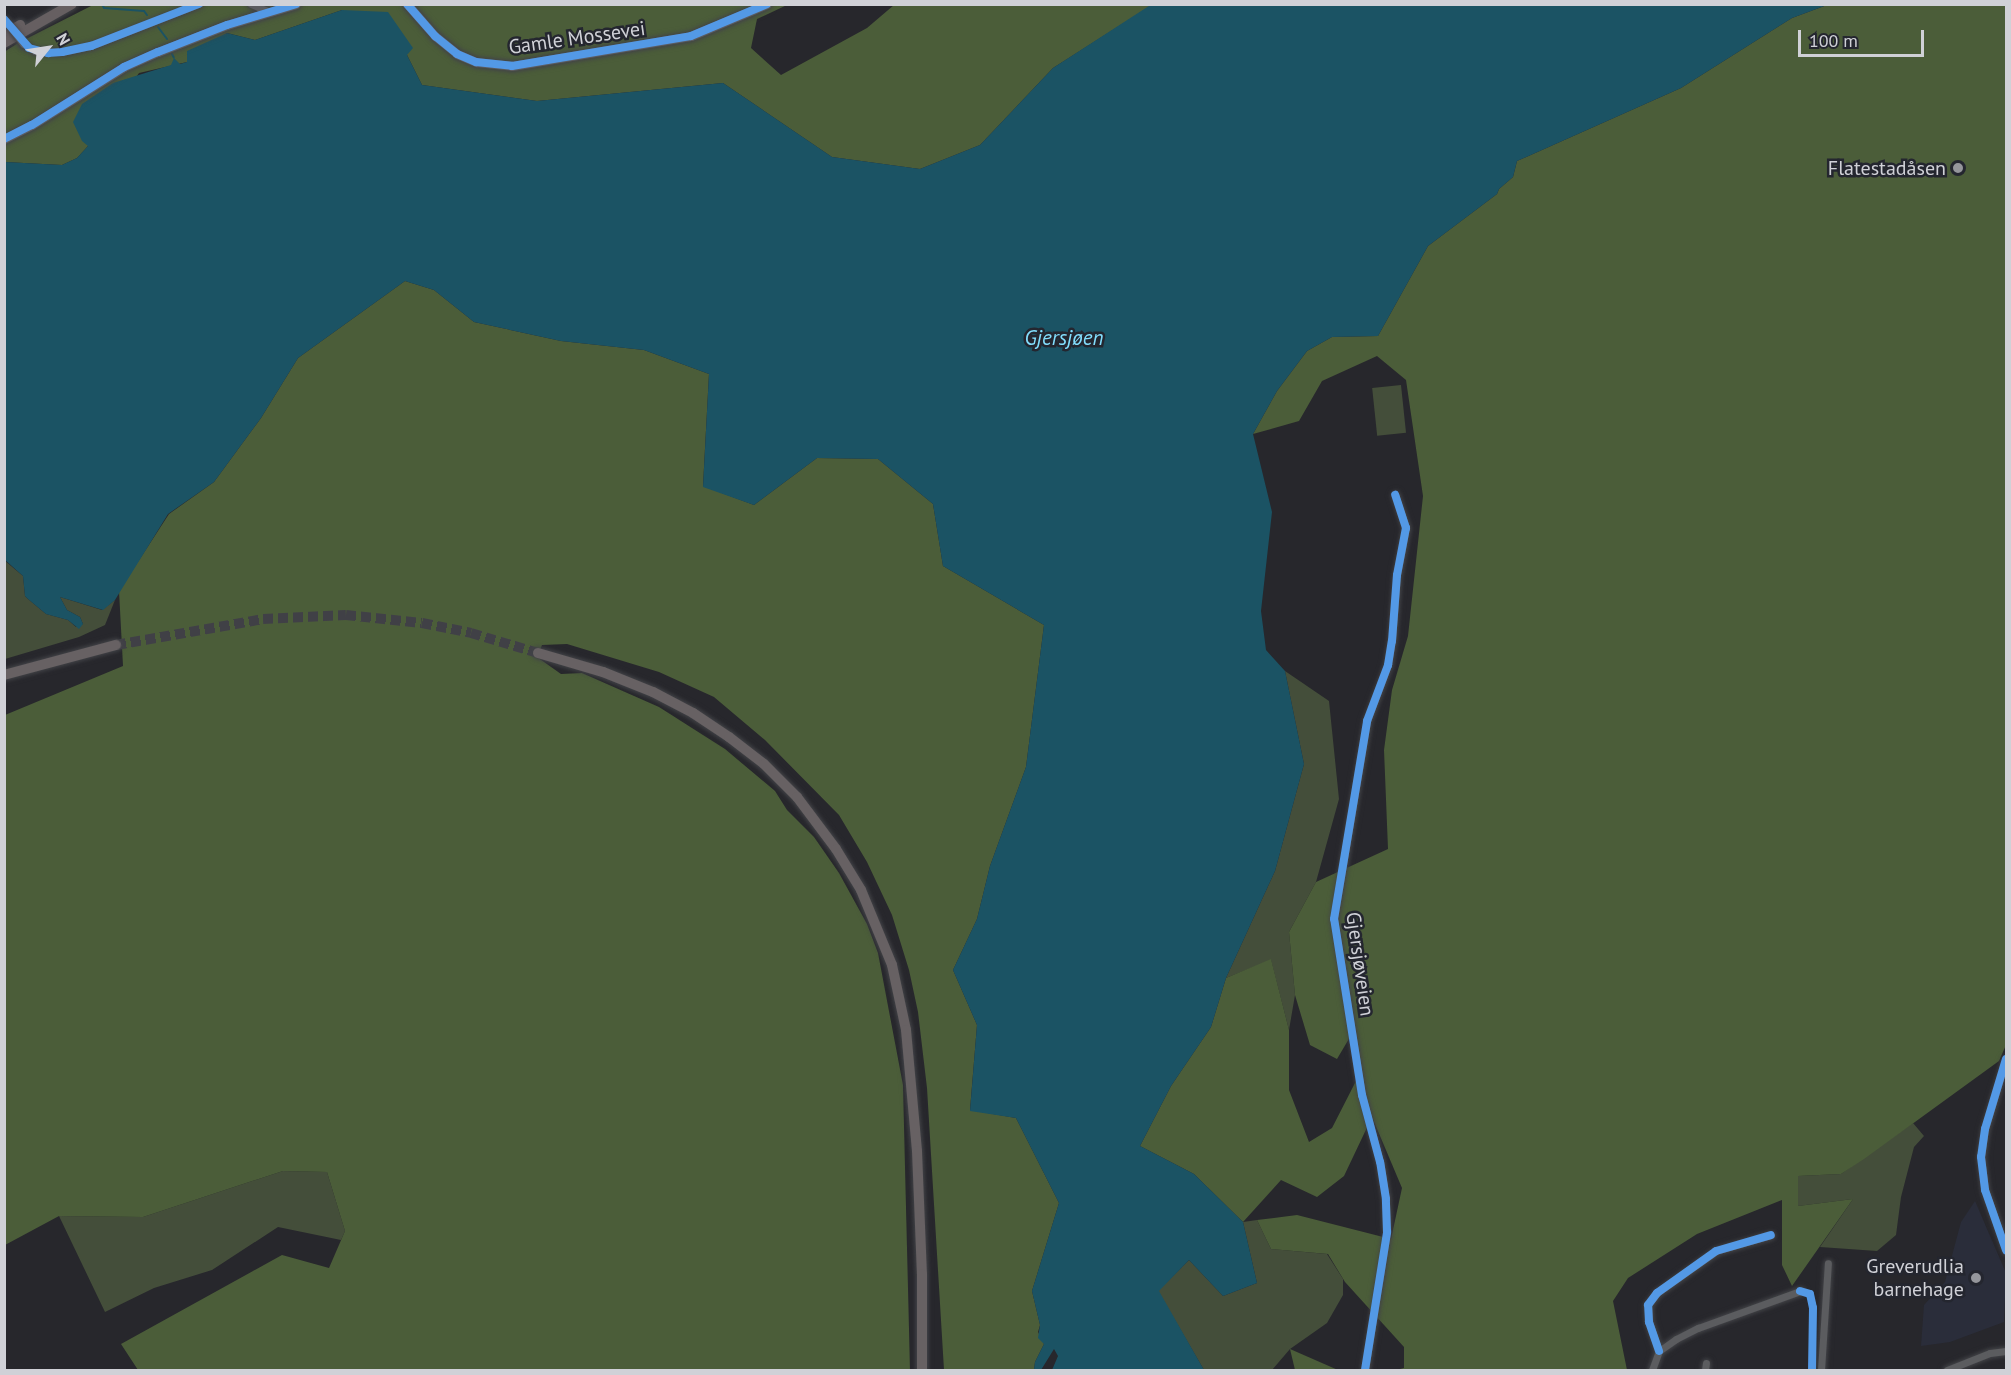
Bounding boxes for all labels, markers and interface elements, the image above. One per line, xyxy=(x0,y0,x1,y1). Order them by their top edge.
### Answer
street label: Gamle Mossevei xyxy=(507,17,647,59)
north arrow xyxy=(18,18,78,78)
scale bar xyxy=(1801,18,1927,56)
text: N xyxy=(52,29,75,49)
text: 100 m xyxy=(1809,29,1858,52)
place label: Flatestadåsen xyxy=(1828,156,1946,180)
marker: Flatestadåsen xyxy=(1951,161,1965,175)
water label: Gjersjøen xyxy=(1025,325,1103,351)
street label: Gjersjøveien xyxy=(1341,910,1379,1018)
place label: Greverudlia barnehage xyxy=(1866,1254,1964,1301)
marker: Greverudlia barnehage xyxy=(1969,1271,1983,1285)

